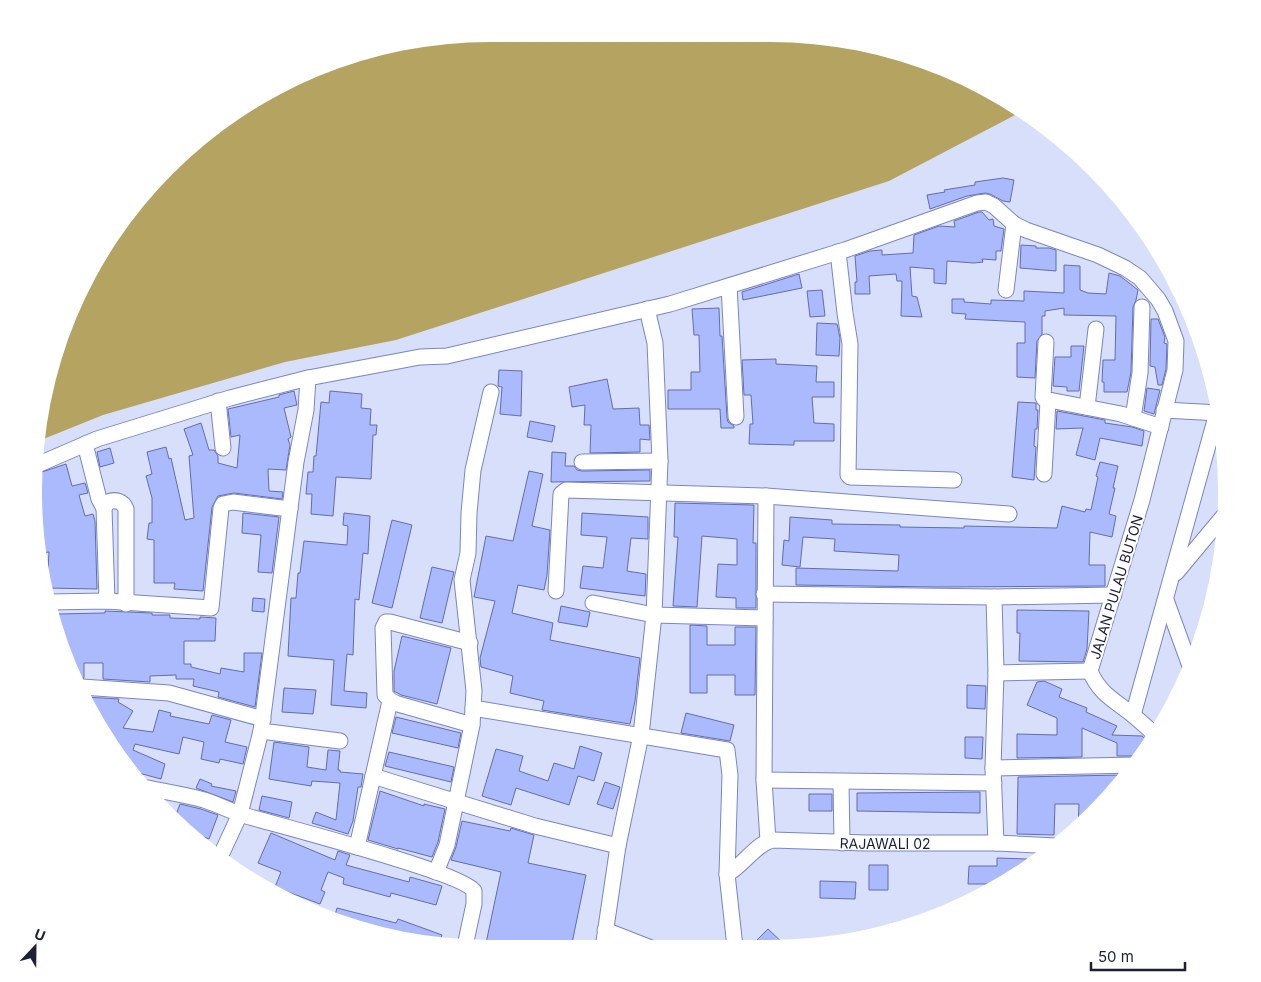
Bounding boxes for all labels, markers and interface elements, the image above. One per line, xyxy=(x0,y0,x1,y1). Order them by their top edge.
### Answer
street label: JALAN PULAU BUTON xyxy=(1086,513,1146,661)
street label: RAJAWALI 02 xyxy=(839,834,931,852)
north arrow xyxy=(10,922,60,972)
text: U xyxy=(32,925,48,944)
scale bar xyxy=(1091,940,1185,972)
text: 50 m xyxy=(1098,947,1134,966)

